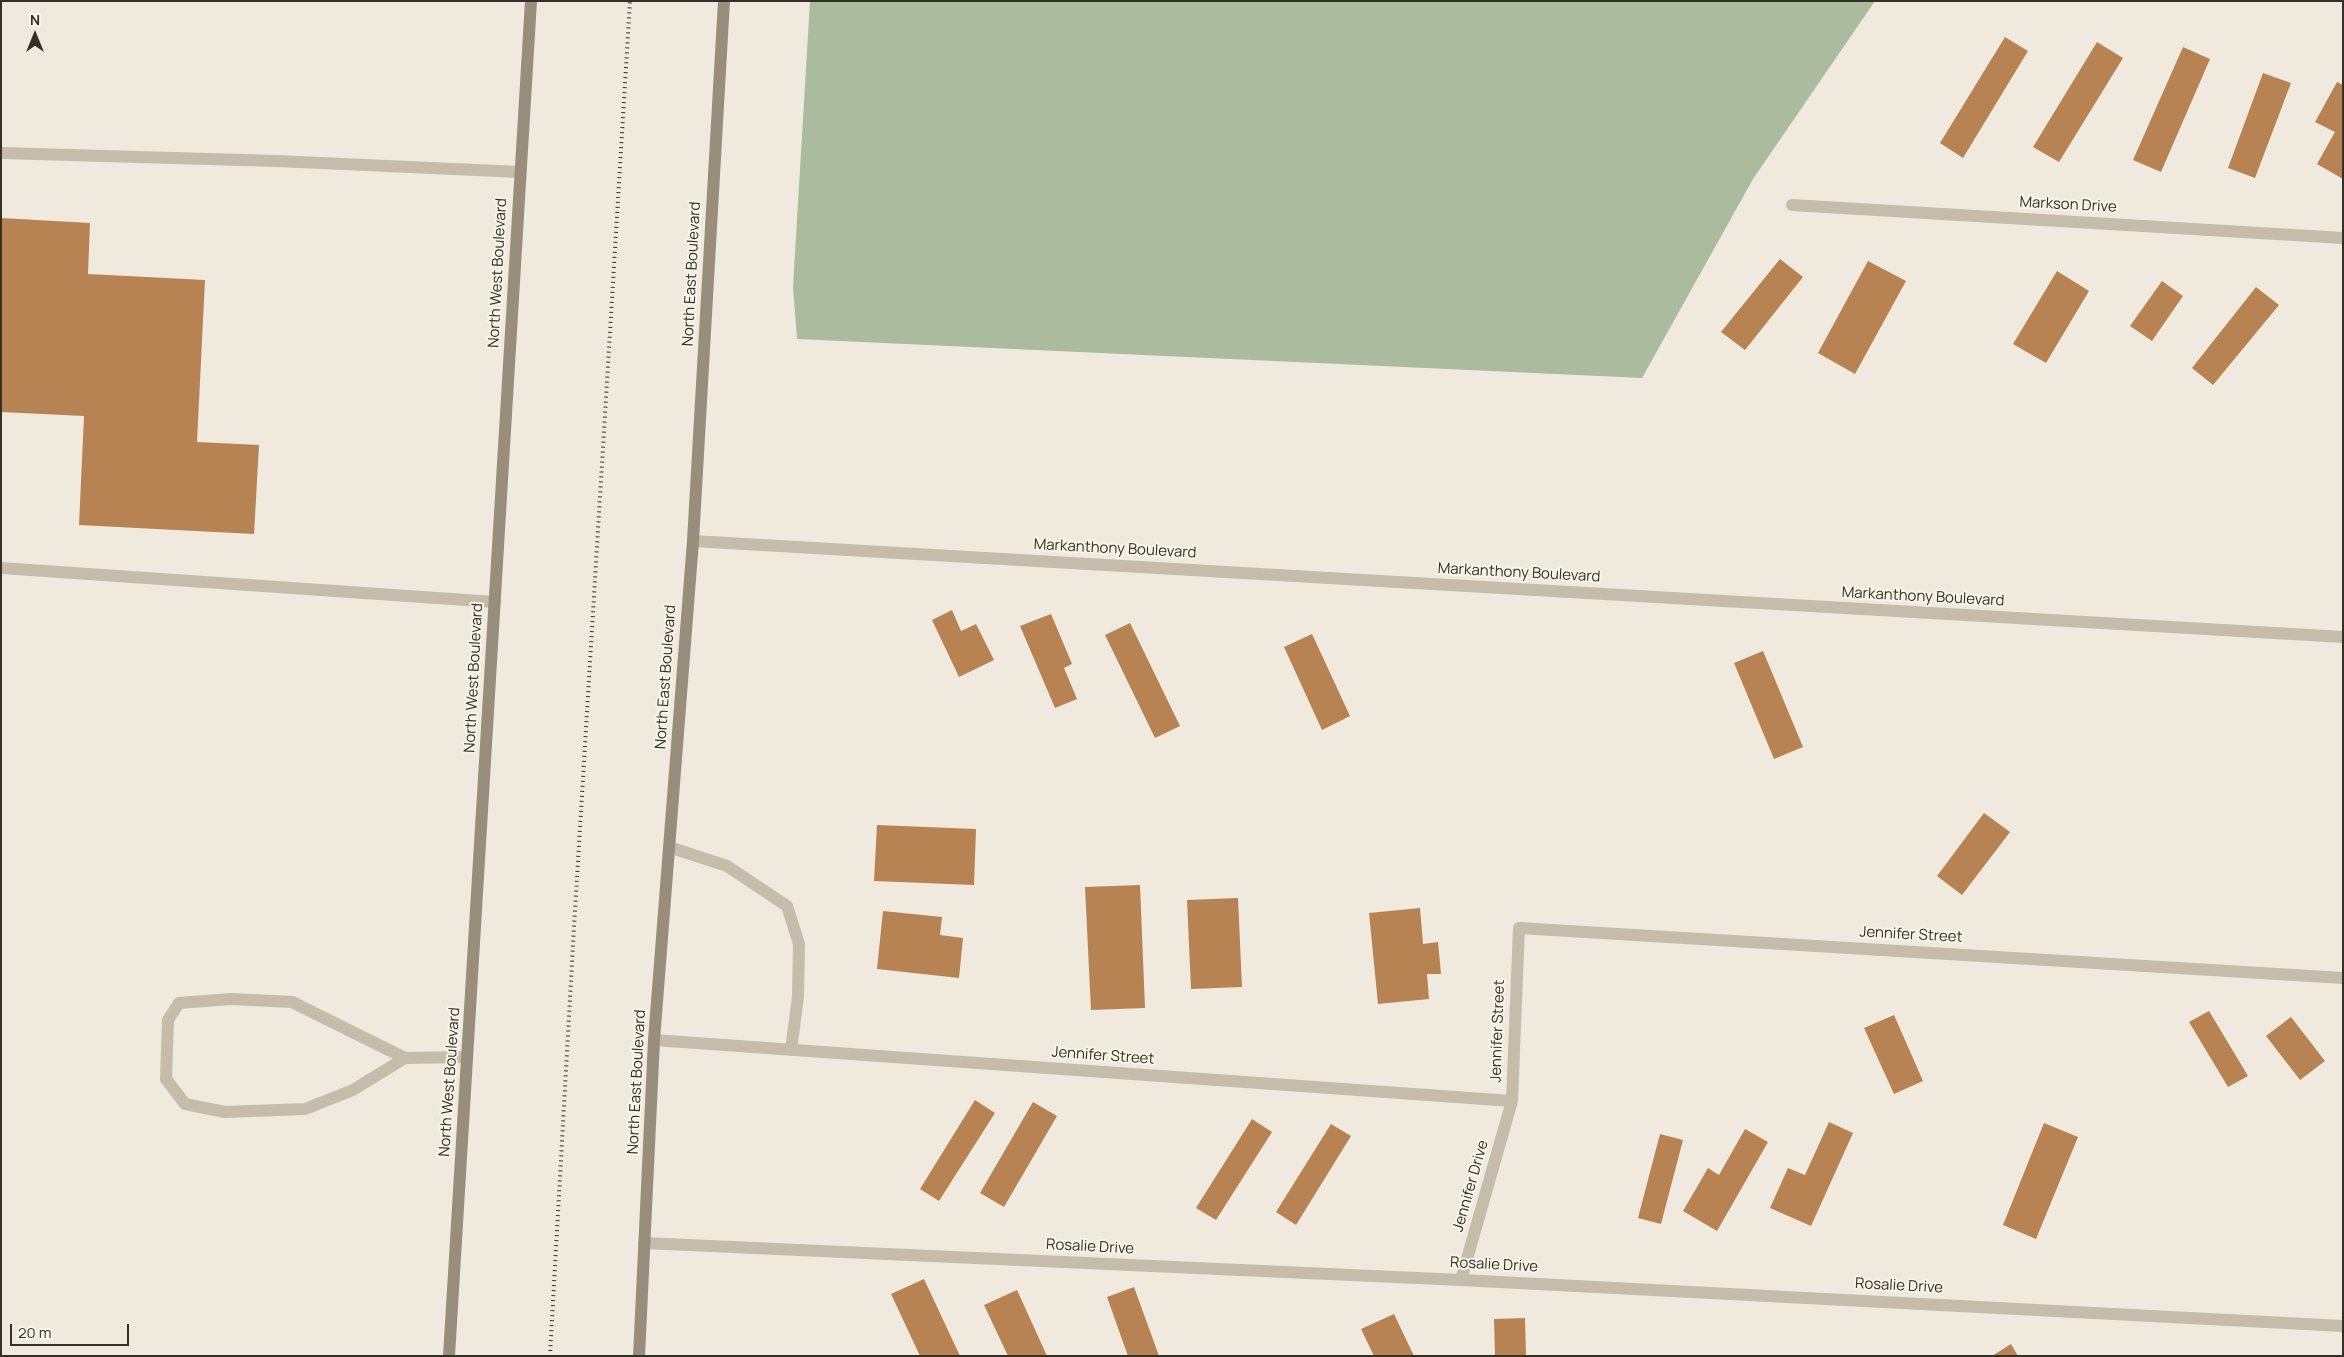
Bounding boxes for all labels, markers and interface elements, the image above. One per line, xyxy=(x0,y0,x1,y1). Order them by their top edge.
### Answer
north arrow xyxy=(10,10,60,60)
text: N xyxy=(30,10,40,29)
street label: Markson Drive xyxy=(2019,193,2117,217)
street label: North West Boulevard xyxy=(485,198,511,348)
street label: North East Boulevard xyxy=(679,201,705,347)
street label: Markanthony Boulevard xyxy=(1033,536,1197,562)
street label: Markanthony Boulevard xyxy=(1437,560,1601,586)
street label: Markanthony Boulevard xyxy=(1841,584,2005,610)
street label: North West Boulevard xyxy=(461,603,487,753)
street label: North East Boulevard xyxy=(652,604,680,750)
street label: Jennifer Street xyxy=(1859,923,1963,947)
street label: Jennifer Street xyxy=(1487,979,1509,1083)
street label: North West Boulevard xyxy=(436,1007,464,1157)
street label: North East Boulevard xyxy=(624,1009,650,1155)
street label: Jennifer Street xyxy=(1051,1043,1155,1069)
street label: Jennifer Drive xyxy=(1449,1138,1493,1234)
street label: Rosalie Drive xyxy=(1045,1236,1135,1258)
street label: Rosalie Drive xyxy=(1449,1254,1539,1276)
street label: Rosalie Drive xyxy=(1854,1275,1944,1297)
scale bar xyxy=(12,1314,131,1346)
text: 20 m xyxy=(18,1322,51,1343)

